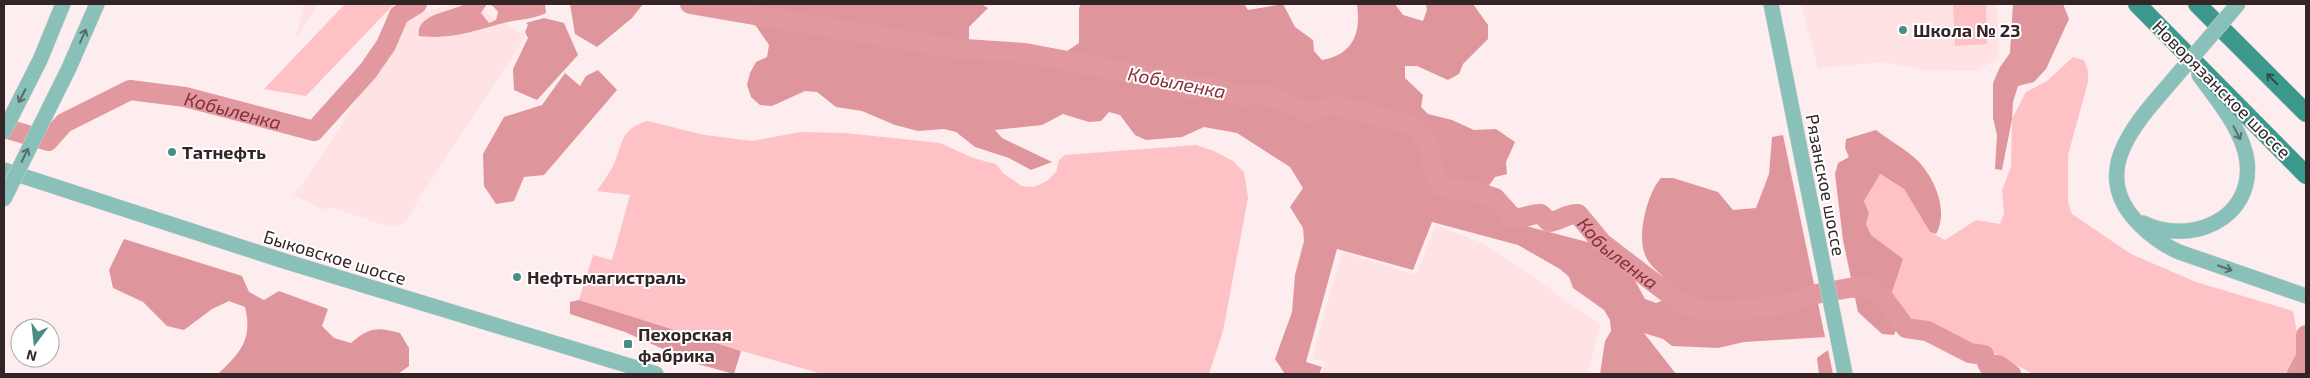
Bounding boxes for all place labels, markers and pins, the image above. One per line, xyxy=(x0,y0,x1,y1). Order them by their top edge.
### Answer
place label: Школа № 23 xyxy=(1913,19,2021,41)
marker: Школа № 23 xyxy=(1897,24,1909,36)
place label: Татнефть xyxy=(182,141,266,163)
marker: Татнефть xyxy=(166,146,178,158)
place label: Нефтьмагистраль xyxy=(527,266,686,288)
marker: Нефтьмагистраль xyxy=(511,271,523,283)
place label: Пехорская фабрика xyxy=(638,323,732,366)
marker: Пехорская фабрика xyxy=(622,338,634,350)

